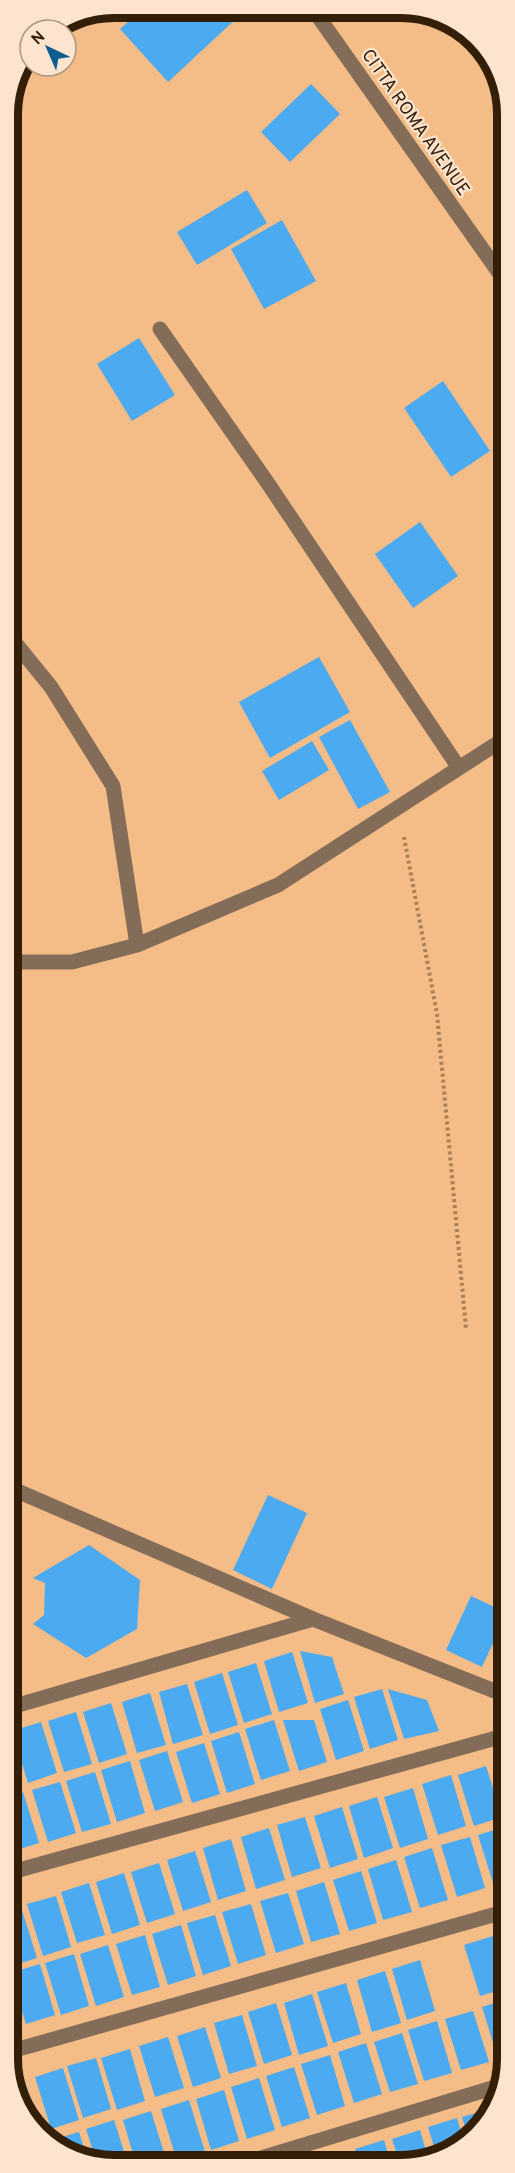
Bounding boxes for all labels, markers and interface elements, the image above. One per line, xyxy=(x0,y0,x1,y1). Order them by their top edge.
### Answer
north arrow xyxy=(18,18,78,78)
text: N xyxy=(28,27,50,50)
street label: CITTA ROMA AVENUE xyxy=(355,45,474,201)

